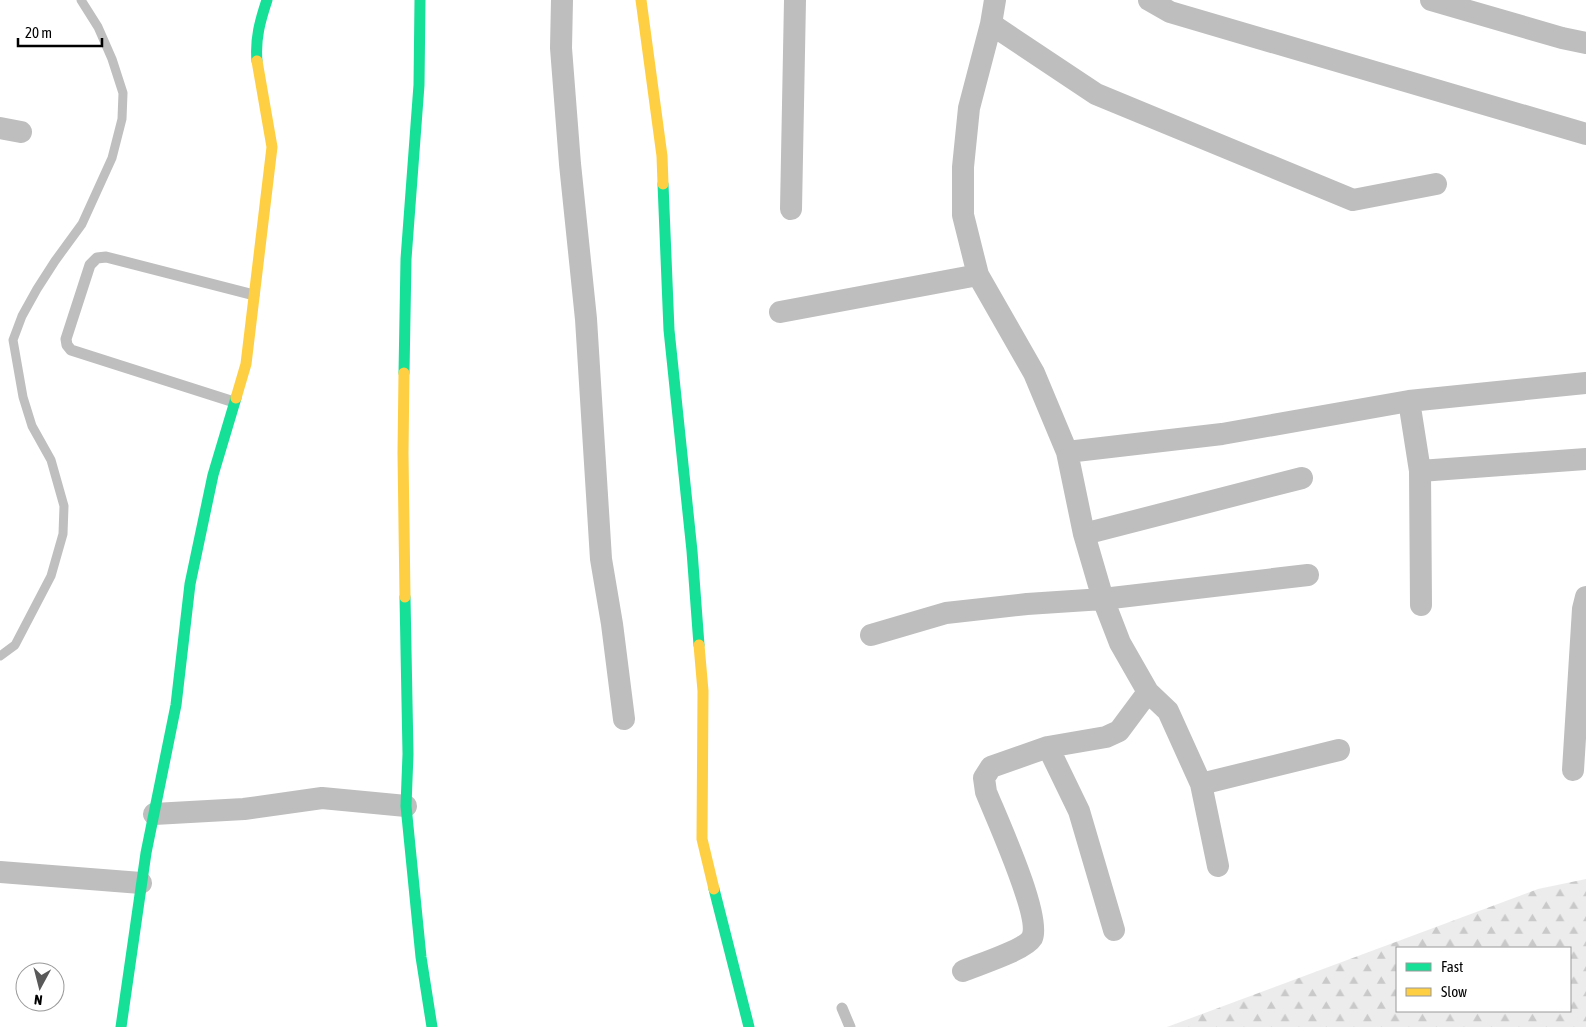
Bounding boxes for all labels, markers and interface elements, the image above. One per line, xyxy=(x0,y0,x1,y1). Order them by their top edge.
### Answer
scale bar xyxy=(18,15,101,47)
text: 20 m xyxy=(25,24,52,41)
legend xyxy=(1396,947,1571,1012)
text: Fast xyxy=(1441,958,1463,975)
north arrow xyxy=(15,962,65,1012)
text: Slow xyxy=(1441,983,1467,1000)
text: N xyxy=(33,991,43,1008)

